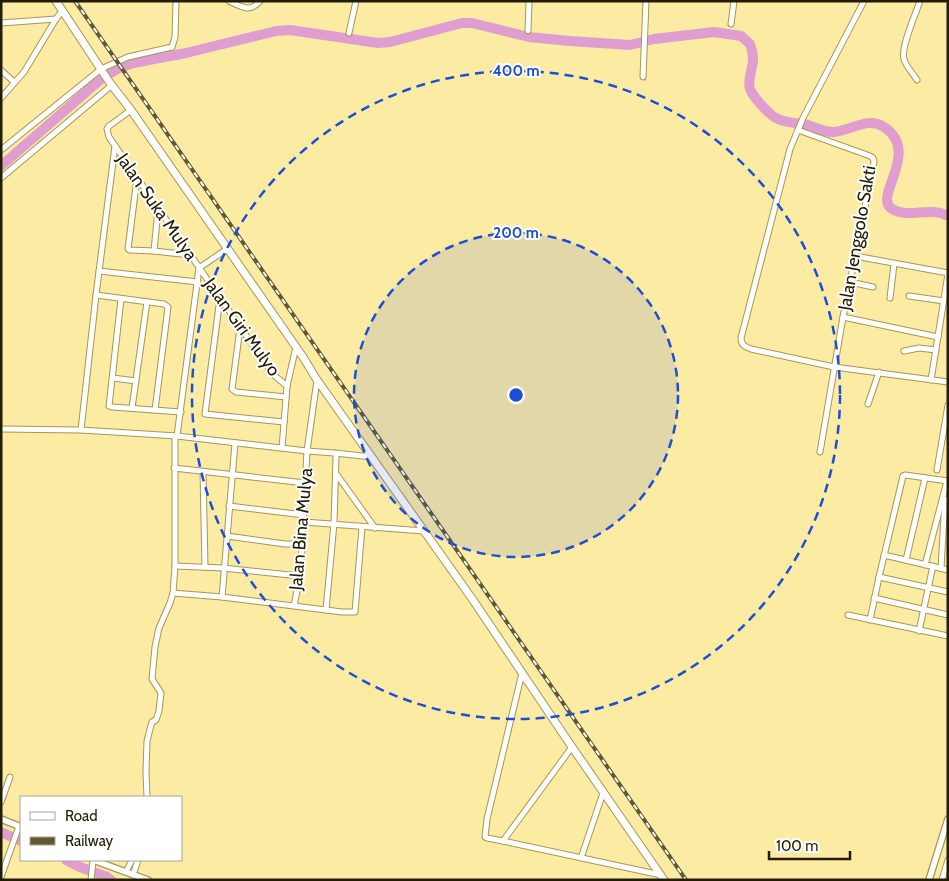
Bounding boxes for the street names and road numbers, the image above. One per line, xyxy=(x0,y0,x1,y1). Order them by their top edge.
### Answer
street label: Jalan Suka Mulya xyxy=(111,148,202,265)
street label: Jalan Jenggolo Sakti xyxy=(833,164,881,313)
street label: Jalan Giri Mulyo xyxy=(198,273,285,381)
street label: Jalan Bina Mulya xyxy=(285,467,317,592)

